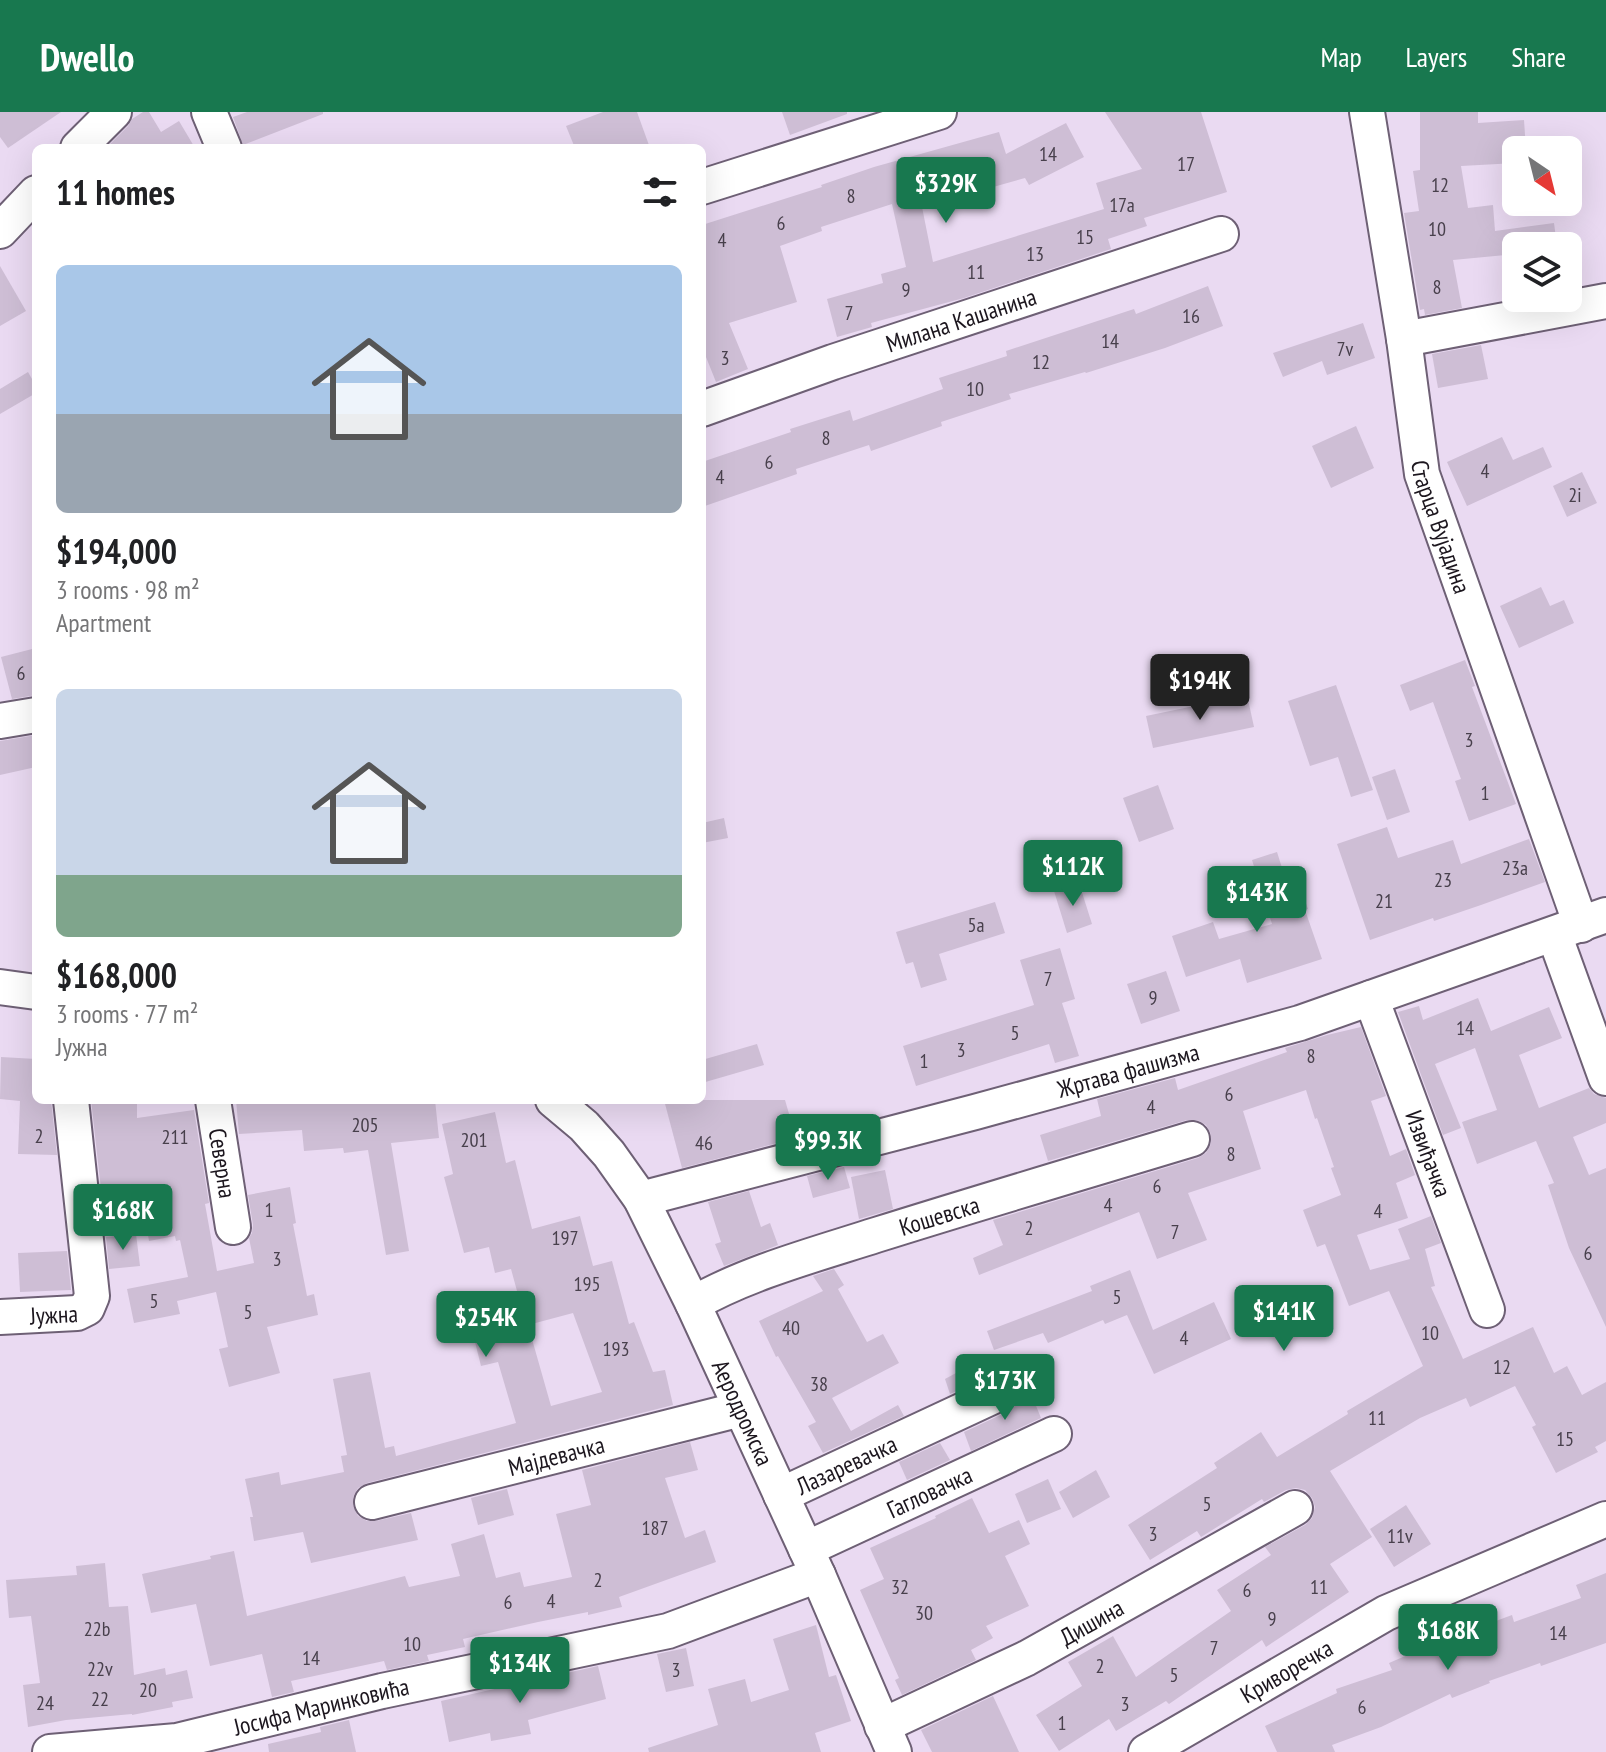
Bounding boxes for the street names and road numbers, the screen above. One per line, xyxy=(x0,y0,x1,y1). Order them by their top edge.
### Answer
street label: Милана Кашанина xyxy=(882,280,1040,359)
street label: Старца Вујадина xyxy=(1405,458,1478,597)
street label: Жртава фашизма xyxy=(1053,1036,1203,1105)
street label: Извиђачка xyxy=(1399,1106,1459,1201)
street label: Северна xyxy=(202,1126,244,1200)
street label: Кошевска xyxy=(895,1189,983,1242)
street label: Јужна xyxy=(28,1297,79,1331)
street label: Аеродромска xyxy=(705,1355,781,1471)
street label: Лазаревачка xyxy=(790,1428,902,1502)
street label: Мајдевачка xyxy=(505,1429,608,1483)
street label: Гагловачка xyxy=(882,1459,977,1525)
street label: Дишина xyxy=(1054,1592,1129,1652)
street label: Криворечка xyxy=(1234,1632,1338,1710)
street label: Јосифа Маринковића xyxy=(229,1670,412,1742)

